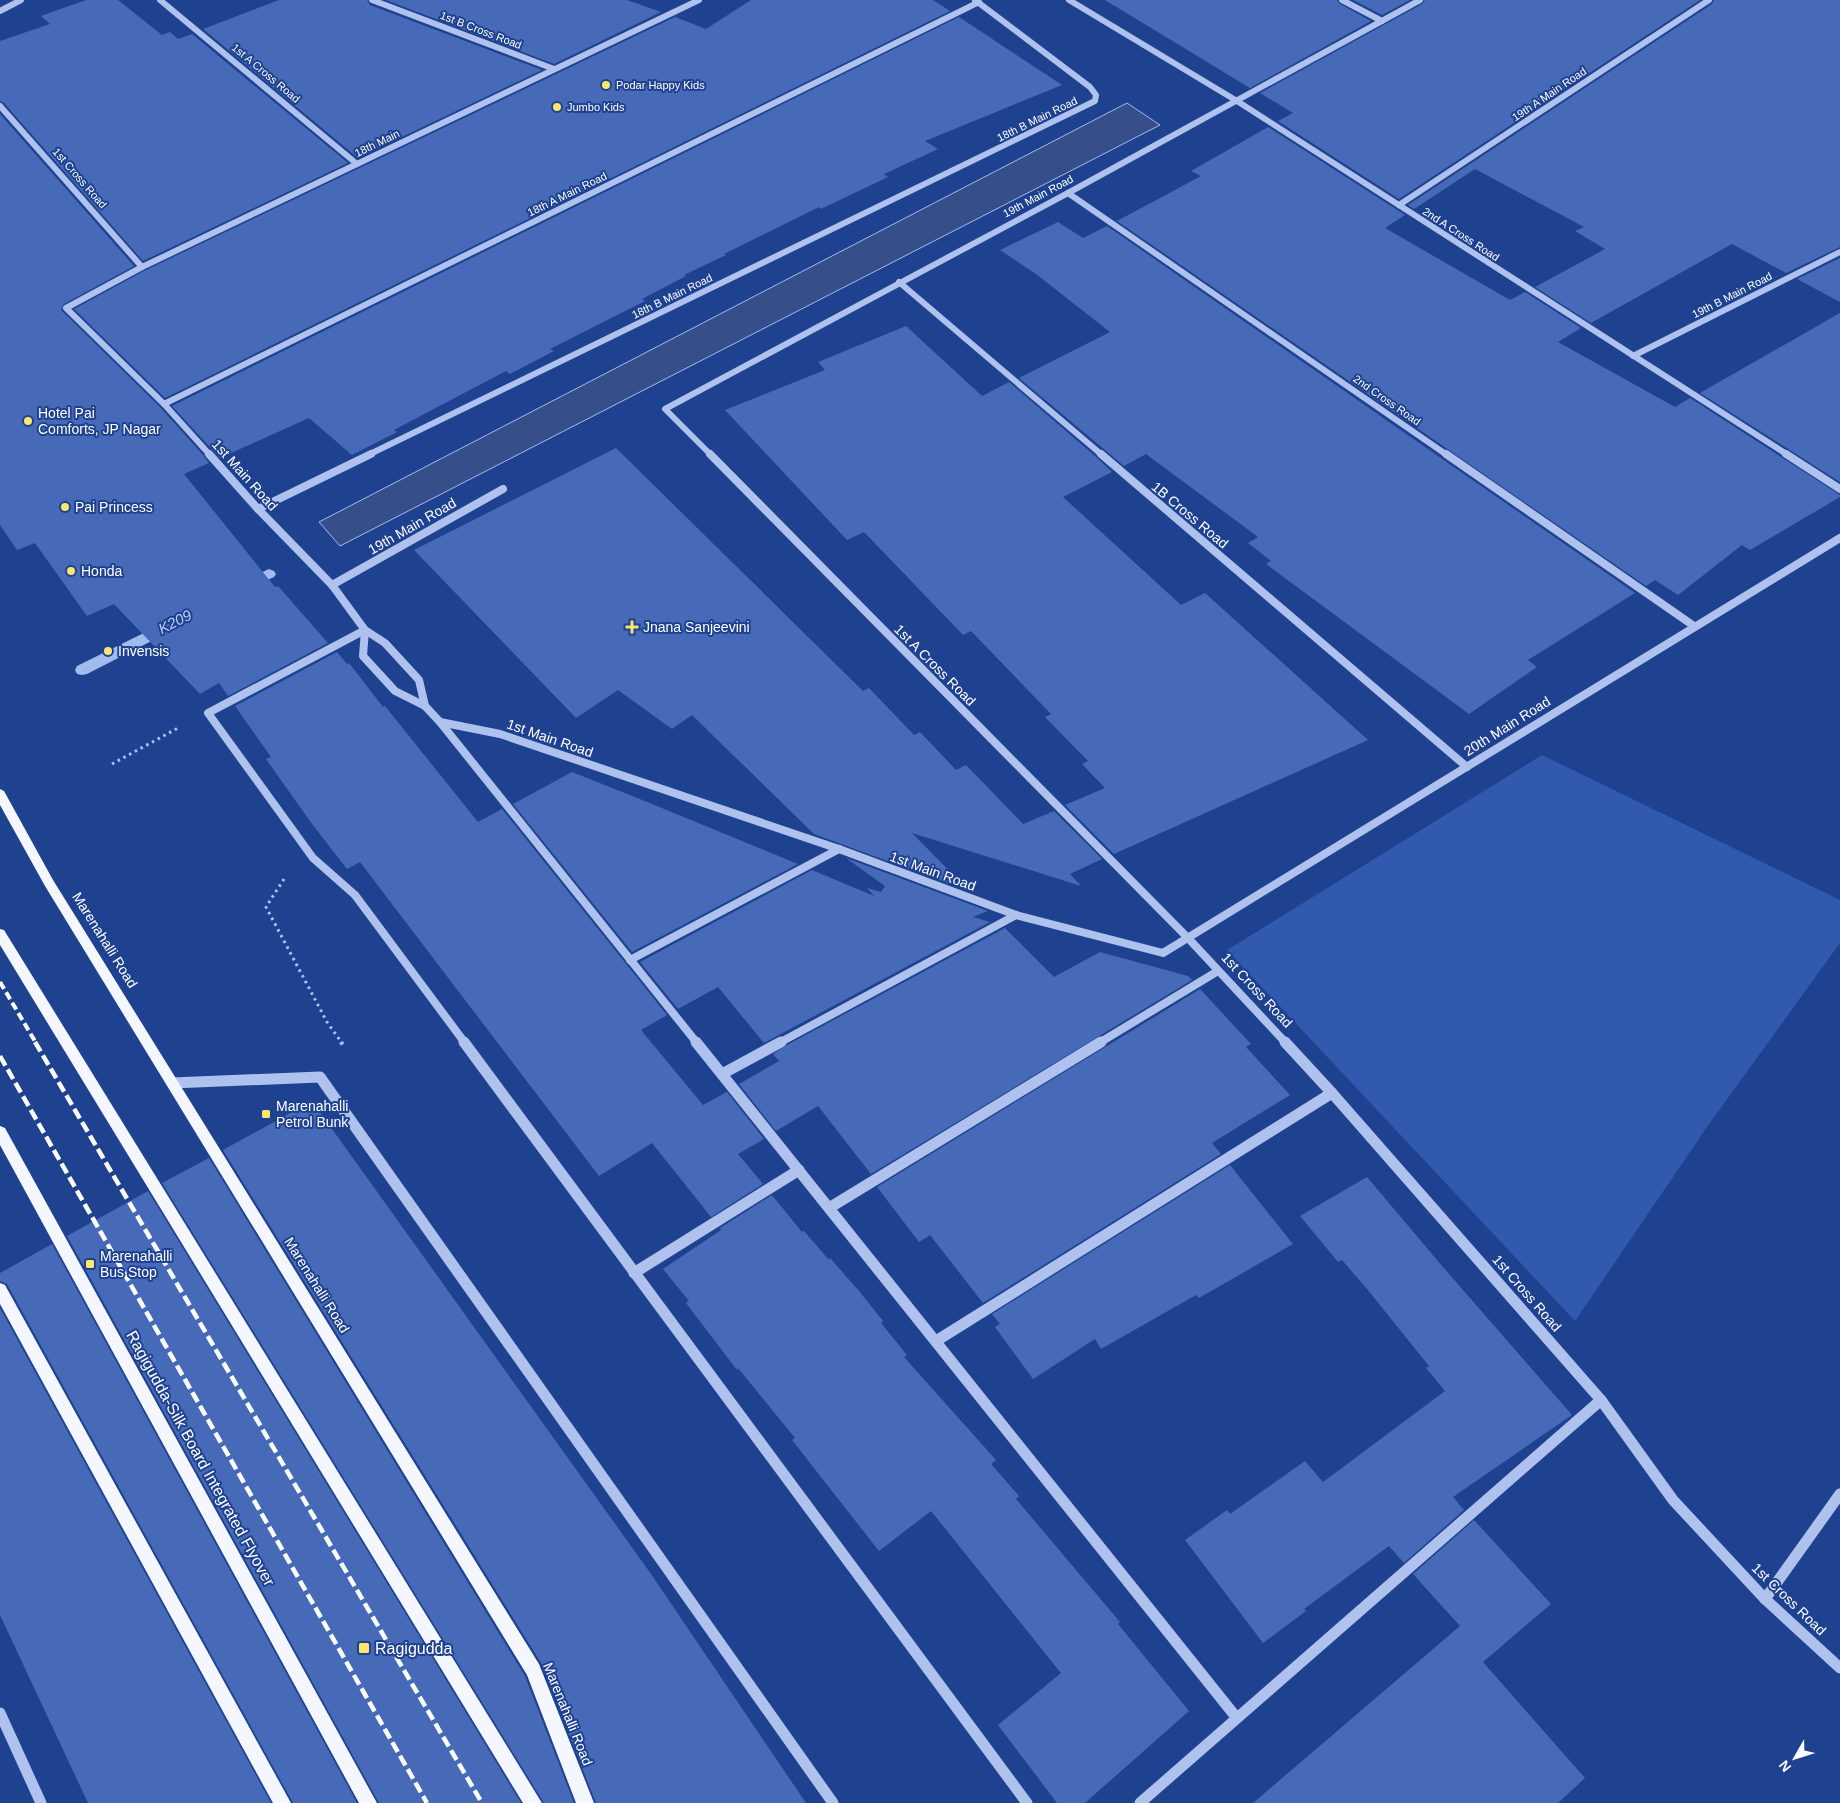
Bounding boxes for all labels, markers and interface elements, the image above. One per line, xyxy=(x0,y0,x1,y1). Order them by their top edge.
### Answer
street label: 1st B Cross Road xyxy=(439,9,523,51)
street label: 1st A Cross Road xyxy=(230,41,302,105)
street label: 19th A Main Road xyxy=(1510,65,1588,123)
marker: Podar Happy Kids xyxy=(600,79,612,91)
place label: Podar Happy Kids xyxy=(616,79,705,91)
street label: 18th B Main Road xyxy=(995,94,1079,144)
marker: Jumbo Kids xyxy=(551,101,563,113)
place label: Jumbo Kids xyxy=(567,101,625,113)
street label: 18th Main xyxy=(353,127,401,159)
street label: 1st Cross Road xyxy=(51,145,109,211)
street label: 18th A Main Road xyxy=(525,170,609,218)
street label: 19th Main Road xyxy=(1001,172,1075,220)
street label: 2nd A Cross Road xyxy=(1421,205,1501,263)
street label: 19th B Main Road xyxy=(1690,270,1774,320)
street label: 18th B Main Road xyxy=(630,271,714,321)
street label: 2nd Cross Road xyxy=(1351,372,1423,428)
place label: Hotel Pai Comforts, JP Nagar xyxy=(38,405,161,437)
marker: Hotel Pai Comforts, JP Nagar xyxy=(22,415,34,427)
street label: 1st Main Road xyxy=(209,436,281,514)
street label: 1B Cross Road xyxy=(1148,478,1232,552)
street label: 19th Main Road xyxy=(365,494,459,558)
place label: Pai Princess xyxy=(75,499,153,515)
marker: Pai Princess xyxy=(59,501,71,513)
place label: Honda xyxy=(81,563,122,579)
marker: Honda xyxy=(65,565,77,577)
water label: K209 xyxy=(155,606,195,637)
place label: Jnana Sanjeevini xyxy=(643,619,750,635)
marker: Jnana Sanjeevini xyxy=(625,620,639,634)
street label: 1st A Cross Road xyxy=(891,621,979,709)
place label: Invensis xyxy=(118,643,169,659)
marker: Invensis xyxy=(102,645,114,657)
street label: 20th Main Road xyxy=(1461,693,1553,759)
street label: 1st Main Road xyxy=(505,716,595,760)
street label: 1st Main Road xyxy=(888,848,978,894)
street label: Marenahalli Road xyxy=(69,889,141,991)
street label: 1st Cross Road xyxy=(1218,949,1296,1031)
place label: Marenahalli Petrol Bunk xyxy=(276,1098,349,1130)
marker: Marenahalli Petrol Bunk xyxy=(260,1108,272,1120)
street label: Marenahalli Road xyxy=(281,1234,353,1336)
place label: Marenahalli Bus Stop xyxy=(100,1248,172,1280)
street label: 1st Cross Road xyxy=(1489,1251,1565,1335)
marker: Marenahalli Bus Stop xyxy=(84,1258,96,1270)
street label: Ragigudda-Silk Board Integrated Flyover xyxy=(123,1328,278,1589)
street label: 1st Cross Road xyxy=(1749,1560,1829,1638)
place label: Ragigudda xyxy=(375,1640,453,1657)
marker: Ragigudda xyxy=(357,1641,371,1655)
street label: Marenahalli Road xyxy=(540,1660,596,1768)
north arrow xyxy=(1770,1733,1820,1783)
text: N xyxy=(1775,1757,1794,1775)

